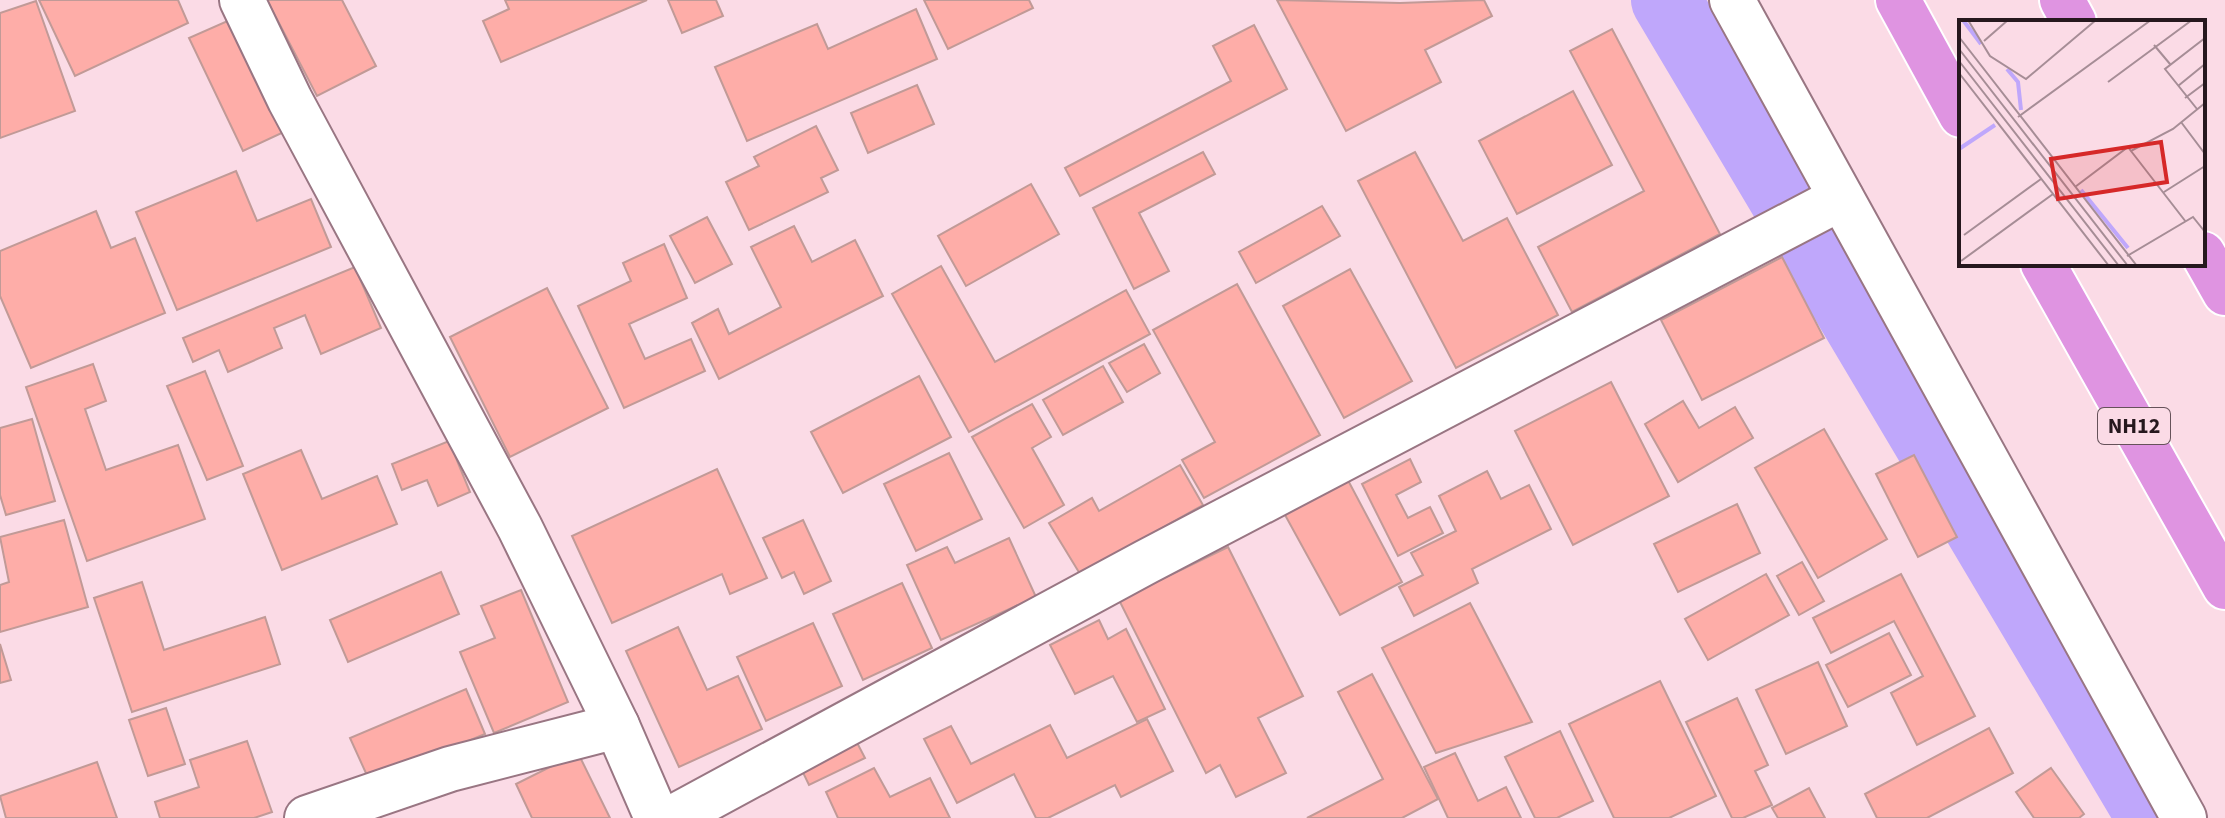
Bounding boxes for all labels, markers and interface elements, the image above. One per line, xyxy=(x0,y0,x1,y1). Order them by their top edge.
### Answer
inset map xyxy=(1959,20,2205,266)
road number: NH12 xyxy=(2098,408,2170,444)

